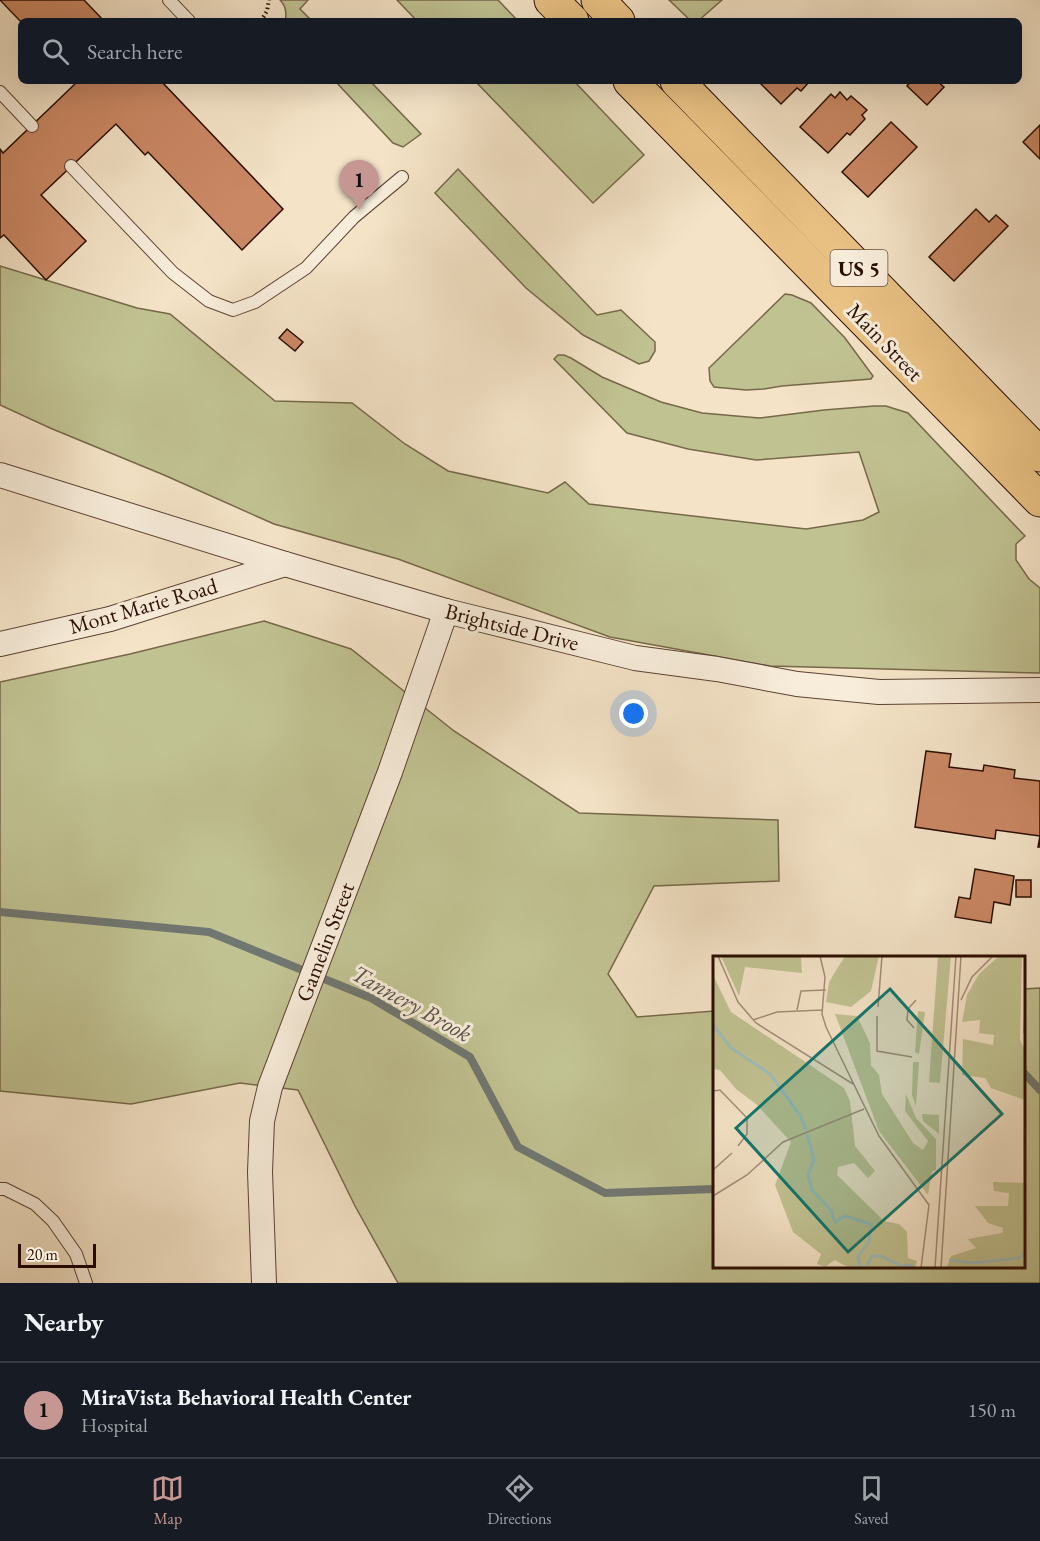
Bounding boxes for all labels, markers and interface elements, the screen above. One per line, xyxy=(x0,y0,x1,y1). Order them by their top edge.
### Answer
search box xyxy=(18,18,1022,84)
icon: search xyxy=(39,35,72,68)
text: Search here xyxy=(87,37,182,66)
pin: 1 xyxy=(340,160,378,210)
road number: US 5 xyxy=(830,250,888,286)
street label: Main Street xyxy=(841,297,929,387)
street label: Mont Marie Road xyxy=(65,571,221,641)
street label: Brightside Drive xyxy=(442,596,582,658)
your location xyxy=(619,699,648,728)
street label: Gamelin Street xyxy=(289,878,361,1006)
inset map xyxy=(713,956,1025,1268)
water label: Tannery Brook xyxy=(347,957,477,1049)
scale bar xyxy=(18,1241,96,1268)
text: 20 m xyxy=(27,1244,58,1265)
text: Nearby xyxy=(24,1305,104,1339)
text: MiraVista Behavioral Health Center xyxy=(81,1383,411,1412)
text: 1 xyxy=(38,1397,49,1423)
text: 150 m xyxy=(968,1397,1016,1423)
text: Hospital xyxy=(81,1412,148,1438)
tab: Map xyxy=(151,1472,184,1529)
tab: Directions xyxy=(487,1472,552,1529)
tab: Saved xyxy=(854,1472,889,1529)

